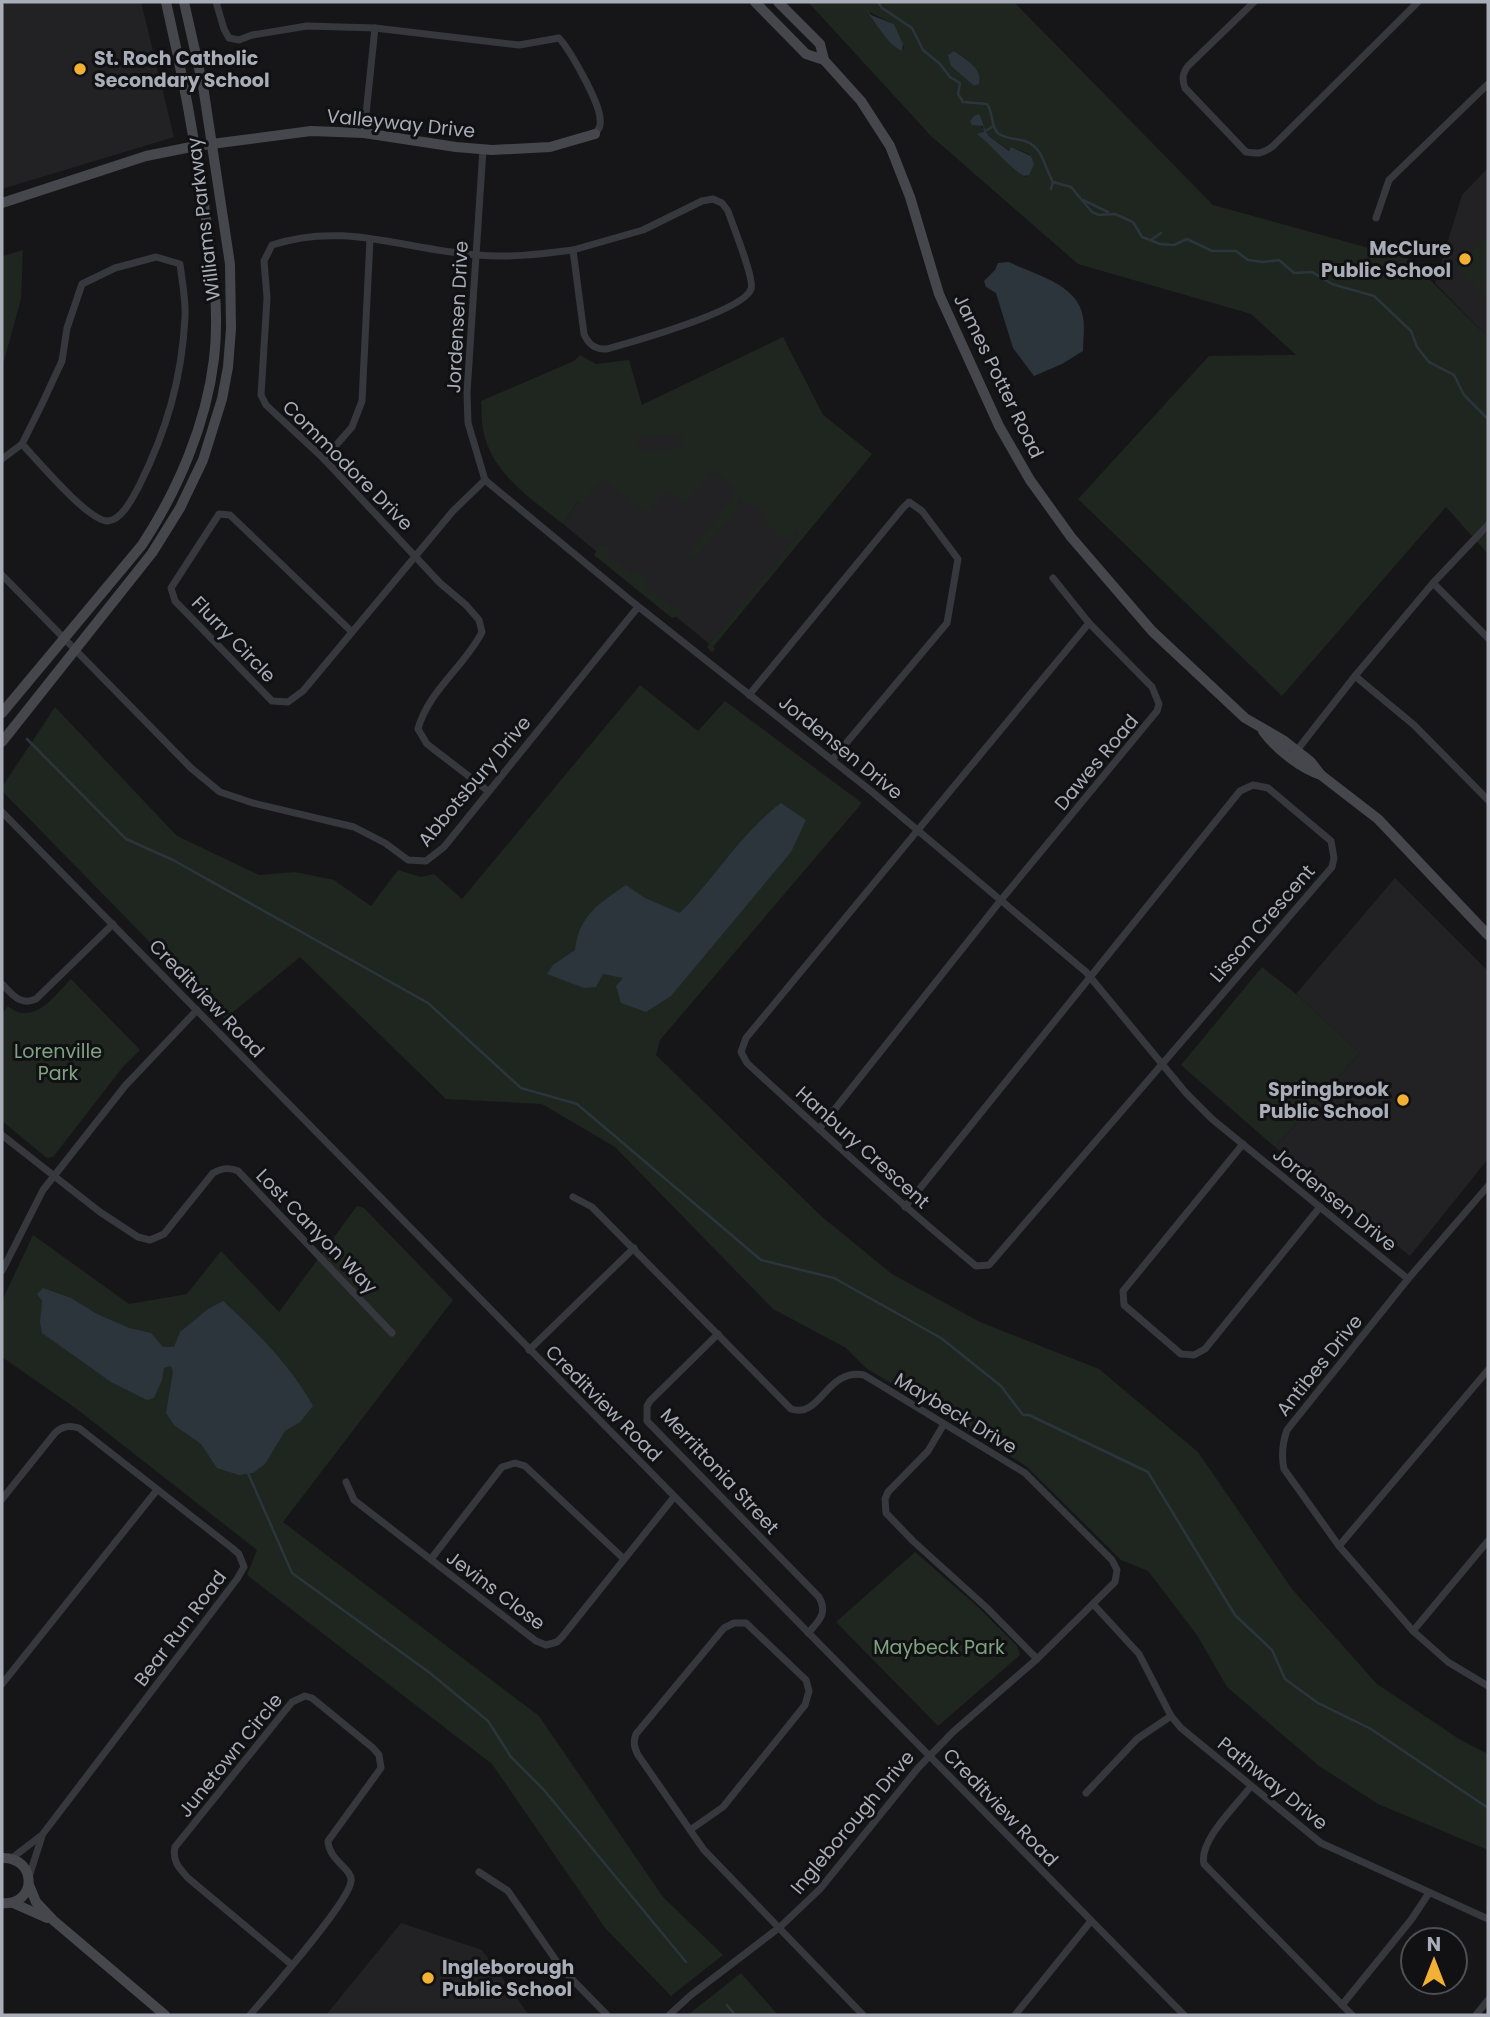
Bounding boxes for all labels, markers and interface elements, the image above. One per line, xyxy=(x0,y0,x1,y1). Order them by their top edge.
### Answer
place label: St. Roch Catholic Secondary School xyxy=(94,45,270,94)
marker: St. Roch Catholic Secondary School xyxy=(72,61,88,77)
street label: Valleyway Drive xyxy=(325,102,477,145)
street label: Williams Parkway xyxy=(180,135,227,302)
place label: McClure Public School xyxy=(1321,235,1451,284)
street label: Jordensen Drive xyxy=(440,240,475,394)
marker: McClure Public School xyxy=(1457,251,1473,267)
street label: James Potter Road xyxy=(947,290,1050,463)
street label: Commodore Drive xyxy=(276,394,419,537)
street label: Flurry Circle xyxy=(185,590,282,689)
street label: Jordensen Drive xyxy=(773,689,909,806)
street label: Dawes Road xyxy=(1048,708,1145,816)
street label: Abbotsbury Drive xyxy=(412,710,537,852)
street label: Lisson Crescent xyxy=(1204,859,1321,988)
street label: Creditview Road xyxy=(143,933,270,1064)
park label: Lorenville Park xyxy=(14,1038,102,1087)
place label: Springbrook Public School xyxy=(1259,1076,1389,1125)
street label: Hanbury Crescent xyxy=(790,1080,936,1215)
marker: Springbrook Public School xyxy=(1395,1092,1411,1108)
street label: Jordensen Drive xyxy=(1267,1141,1403,1258)
street label: Lost Canyon Way xyxy=(250,1163,384,1300)
street label: Antibes Drive xyxy=(1270,1309,1369,1422)
street label: Creditview Road xyxy=(539,1339,668,1468)
street label: Maybeck Drive xyxy=(889,1366,1022,1461)
street label: Merrittonia Street xyxy=(654,1402,785,1540)
street label: Jevins Close xyxy=(441,1544,551,1637)
street label: Bear Run Road xyxy=(128,1565,233,1692)
park label: Maybeck Park xyxy=(873,1634,1005,1661)
street label: Junetown Circle xyxy=(172,1688,289,1823)
street label: Pathway Drive xyxy=(1212,1730,1334,1836)
street label: Creditview Road xyxy=(937,1742,1064,1873)
street label: Ingleborough Drive xyxy=(784,1745,921,1900)
north arrow xyxy=(1399,1926,1469,1996)
text: N xyxy=(1427,1931,1441,1958)
place label: Ingleborough Public School xyxy=(442,1954,574,2003)
marker: Ingleborough Public School xyxy=(420,1970,436,1986)

